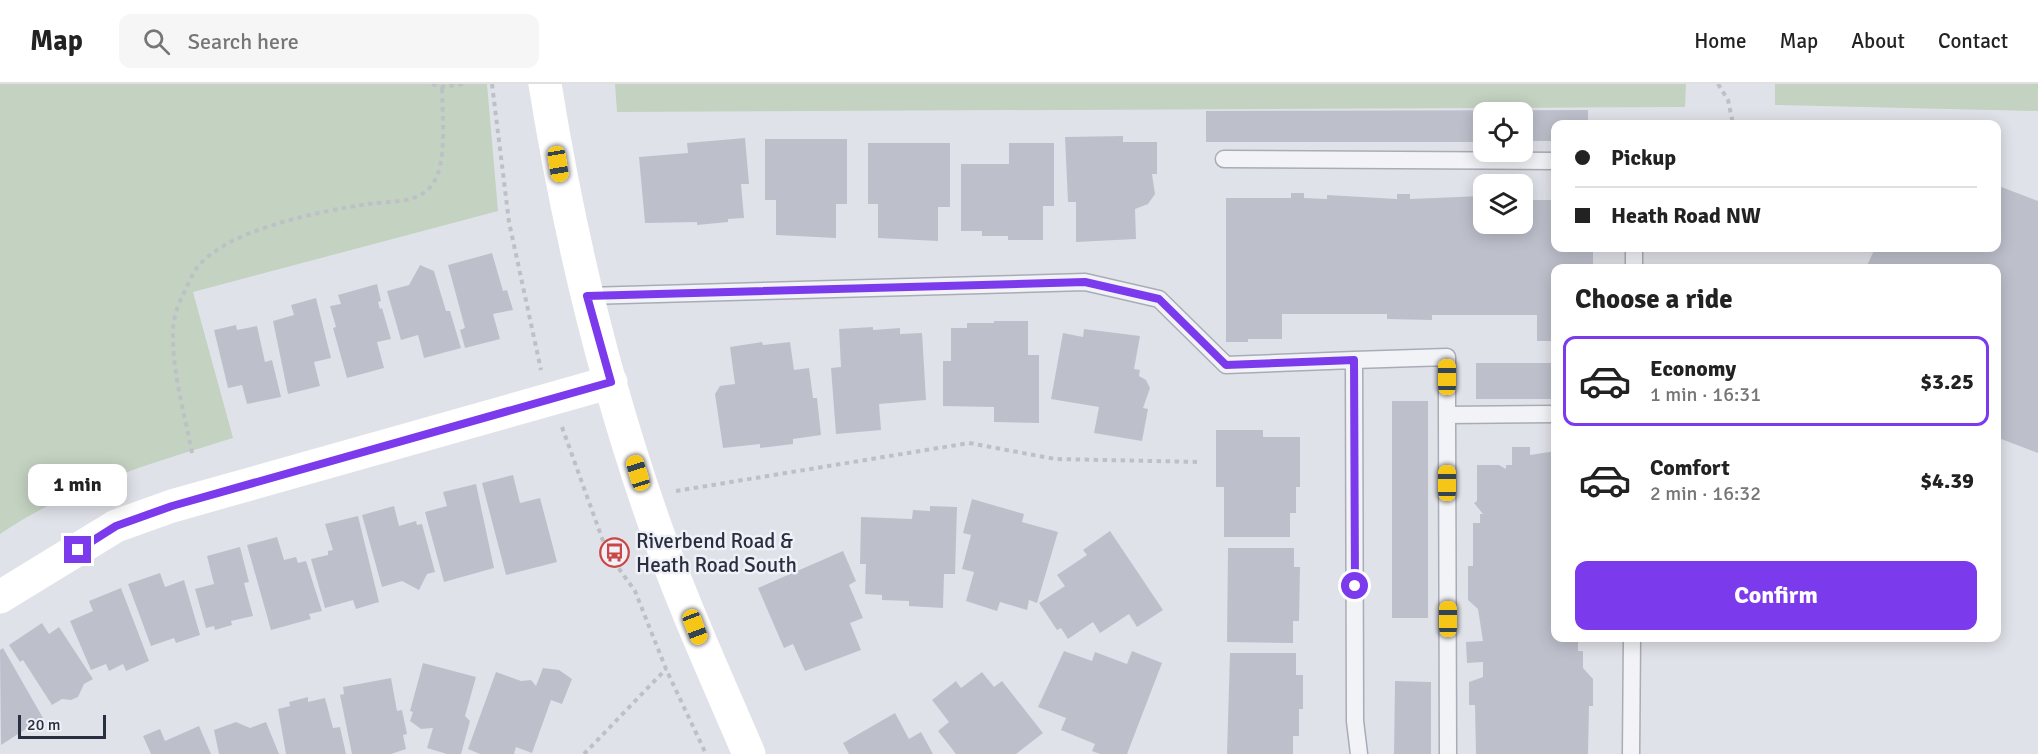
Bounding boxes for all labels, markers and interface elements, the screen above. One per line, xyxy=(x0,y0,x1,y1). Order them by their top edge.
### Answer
search box xyxy=(119,14,539,68)
text: Map xyxy=(30,24,83,58)
icon: search xyxy=(140,25,173,58)
text: Search here xyxy=(188,28,299,55)
text: Home xyxy=(1694,28,1747,54)
text: Map xyxy=(1780,28,1818,54)
text: About xyxy=(1851,28,1905,54)
text: Contact xyxy=(1938,28,2008,54)
map controls xyxy=(1473,102,1533,234)
button: locate xyxy=(1473,102,1533,162)
text: Pickup xyxy=(1611,144,1676,171)
car xyxy=(546,145,570,183)
button: layers xyxy=(1473,174,1533,234)
text: Heath Road NW xyxy=(1611,202,1761,229)
text: Choose a ride xyxy=(1575,283,1733,316)
icon: car xyxy=(1578,354,1632,408)
text: Economy xyxy=(1650,355,1736,382)
car xyxy=(1438,359,1456,395)
text: $3.25 xyxy=(1920,368,1974,395)
text: 1 min · 16:31 xyxy=(1650,382,1761,407)
car xyxy=(624,453,652,493)
icon: car xyxy=(1578,453,1632,507)
text: Comfort xyxy=(1650,454,1730,481)
callout: 1 min xyxy=(28,463,128,505)
car xyxy=(1438,465,1456,501)
text: $4.39 xyxy=(1920,467,1974,494)
text: 1 min xyxy=(53,472,102,497)
text: 2 min · 16:32 xyxy=(1650,481,1761,506)
place label: Riverbend Road & Heath Road South xyxy=(636,528,797,578)
route end xyxy=(64,536,91,563)
bus stop icon: Riverbend Road & Heath Road South xyxy=(599,537,631,569)
button: Confirm xyxy=(1575,561,1977,630)
route start xyxy=(1341,572,1368,599)
car xyxy=(1439,601,1457,637)
car xyxy=(680,607,710,647)
scale bar xyxy=(18,712,106,740)
text: 20 m xyxy=(27,715,61,735)

